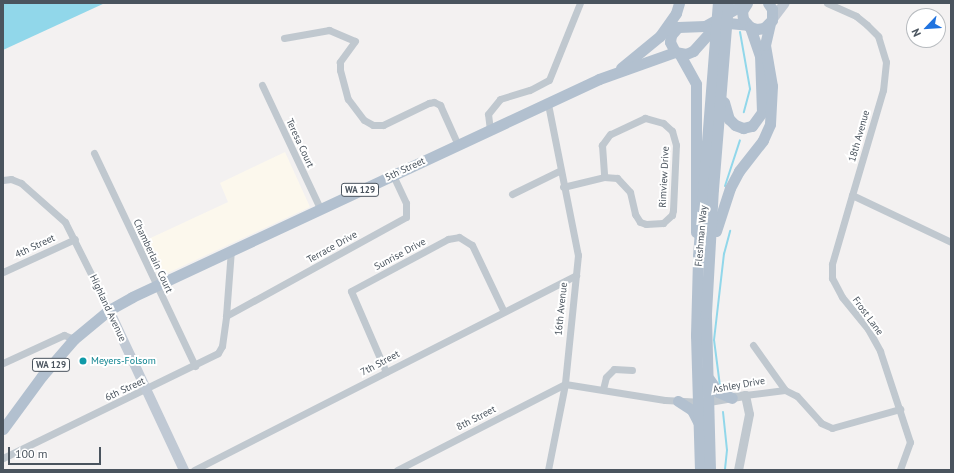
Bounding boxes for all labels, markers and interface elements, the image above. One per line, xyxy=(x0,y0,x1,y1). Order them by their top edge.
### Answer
north arrow xyxy=(906,8,946,48)
text: N xyxy=(908,26,924,39)
street label: 18th Avenue xyxy=(846,109,872,163)
street label: Teresa Court xyxy=(283,117,317,169)
street label: Rimview Drive xyxy=(656,146,672,208)
street label: 5th Street xyxy=(383,155,427,183)
road number: WA 129 xyxy=(340,183,380,197)
street label: Fleshman Way xyxy=(692,205,710,267)
street label: Chamberlain Court xyxy=(131,217,175,295)
street label: Terrace Drive xyxy=(305,228,359,266)
street label: 4th Street xyxy=(13,232,57,260)
street label: Sunrise Drive xyxy=(372,235,428,273)
street label: Highland Avenue xyxy=(87,272,129,344)
street label: 16th Avenue xyxy=(552,282,570,336)
street label: Frost Lane xyxy=(850,294,886,338)
street label: 7th Street xyxy=(359,348,401,378)
place label: Meyers-Folsom xyxy=(91,355,156,367)
marker: Meyers-Folsom xyxy=(78,356,88,366)
road number: WA 129 xyxy=(31,358,71,372)
street label: Ashley Drive xyxy=(712,374,766,396)
street label: 6th Street xyxy=(103,375,147,403)
street label: 8th Street xyxy=(454,403,498,433)
scale bar xyxy=(10,439,103,465)
text: 100 m xyxy=(15,446,48,461)

